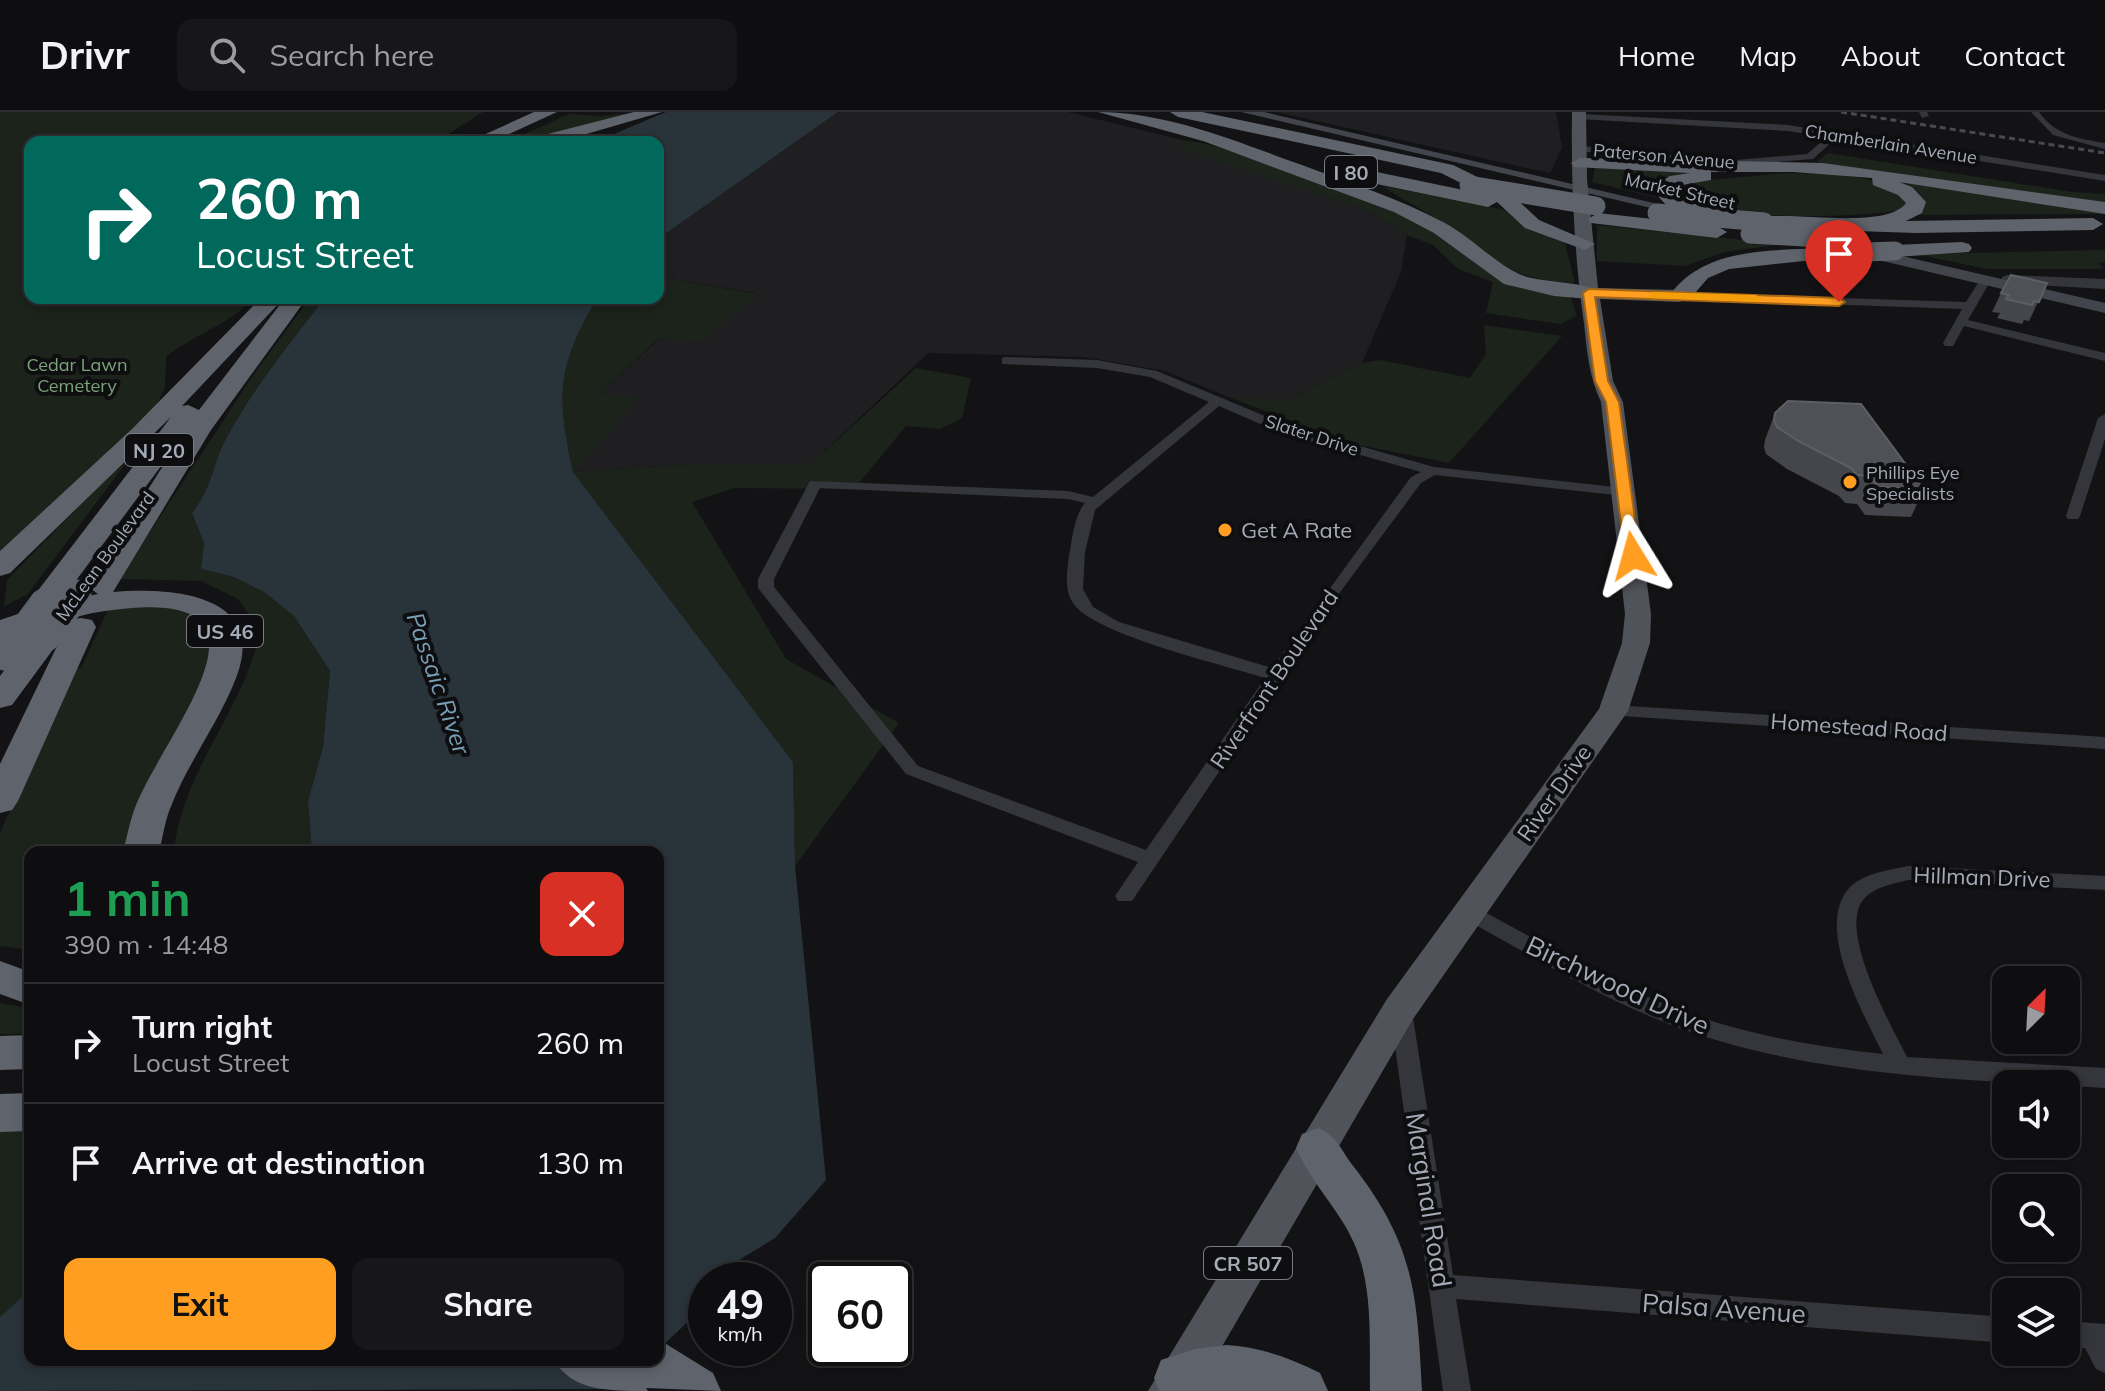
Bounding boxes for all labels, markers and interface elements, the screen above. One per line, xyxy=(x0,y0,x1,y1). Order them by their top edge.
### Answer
search box xyxy=(177,19,737,91)
text: Drivr xyxy=(40,31,129,79)
icon: search xyxy=(205,33,249,77)
text: Search here xyxy=(269,36,434,74)
text: Home xyxy=(1618,38,1695,73)
text: Map xyxy=(1739,38,1797,73)
text: About xyxy=(1841,38,1920,73)
text: Contact xyxy=(1964,38,2065,73)
street label: Chamberlain Avenue xyxy=(1803,119,1979,169)
street label: Paterson Avenue xyxy=(1592,138,1736,174)
road number: I 80 xyxy=(1325,156,1377,188)
text: 260 m xyxy=(196,163,363,233)
street label: Market Street xyxy=(1623,167,1737,215)
icon: right xyxy=(64,168,168,272)
pin xyxy=(1805,220,1873,302)
text: Locust Street xyxy=(196,232,414,277)
icon: arrive xyxy=(1817,232,1861,276)
park label: Cedar Lawn Cemetery xyxy=(26,353,128,397)
street label: Slater Drive xyxy=(1262,409,1362,461)
road number: NJ 20 xyxy=(125,434,193,466)
place label: Phillips Eye Specialists xyxy=(1866,461,1959,505)
marker: Phillips Eye Specialists xyxy=(1841,473,1859,491)
street label: McLean Boulevard xyxy=(50,487,160,625)
position arrow xyxy=(1591,514,1675,598)
place label: Get A Rate xyxy=(1241,516,1352,544)
marker: Get A Rate xyxy=(1216,521,1234,539)
street label: Riverfront Boulevard xyxy=(1204,584,1344,774)
water label: Passaic River xyxy=(401,608,478,759)
road number: US 46 xyxy=(187,615,263,647)
street label: Homestead Road xyxy=(1770,707,1948,747)
street label: River Drive xyxy=(1511,740,1597,846)
street label: Hillman Drive xyxy=(1913,861,2051,893)
text: 1 min xyxy=(64,868,191,928)
button: close xyxy=(540,872,624,956)
text: 390 m · 14:48 xyxy=(64,928,228,961)
street label: Birchwood Drive xyxy=(1521,928,1715,1042)
north arrow xyxy=(1992,966,2080,1054)
map controls xyxy=(1992,966,2080,1366)
text: Turn right xyxy=(132,1008,272,1046)
icon: right xyxy=(64,1021,108,1065)
text: 260 m xyxy=(536,1024,624,1062)
text: Locust Street xyxy=(132,1046,289,1079)
button: sound xyxy=(1992,1070,2080,1158)
street label: Marginal Road xyxy=(1399,1110,1459,1290)
icon: arrive xyxy=(64,1141,108,1185)
text: Arrive at destination xyxy=(132,1144,426,1182)
text: 130 m xyxy=(536,1144,624,1182)
button: search xyxy=(1992,1174,2080,1262)
road number: CR 507 xyxy=(1204,1247,1292,1279)
button: Exit xyxy=(64,1258,336,1350)
button: Share xyxy=(352,1258,624,1350)
speed limit sign: 60 xyxy=(808,1262,912,1366)
button: layers xyxy=(1992,1278,2080,1366)
text: 49 xyxy=(716,1279,764,1329)
street label: Palsa Avenue xyxy=(1641,1286,1807,1330)
text: km/h xyxy=(717,1321,763,1346)

